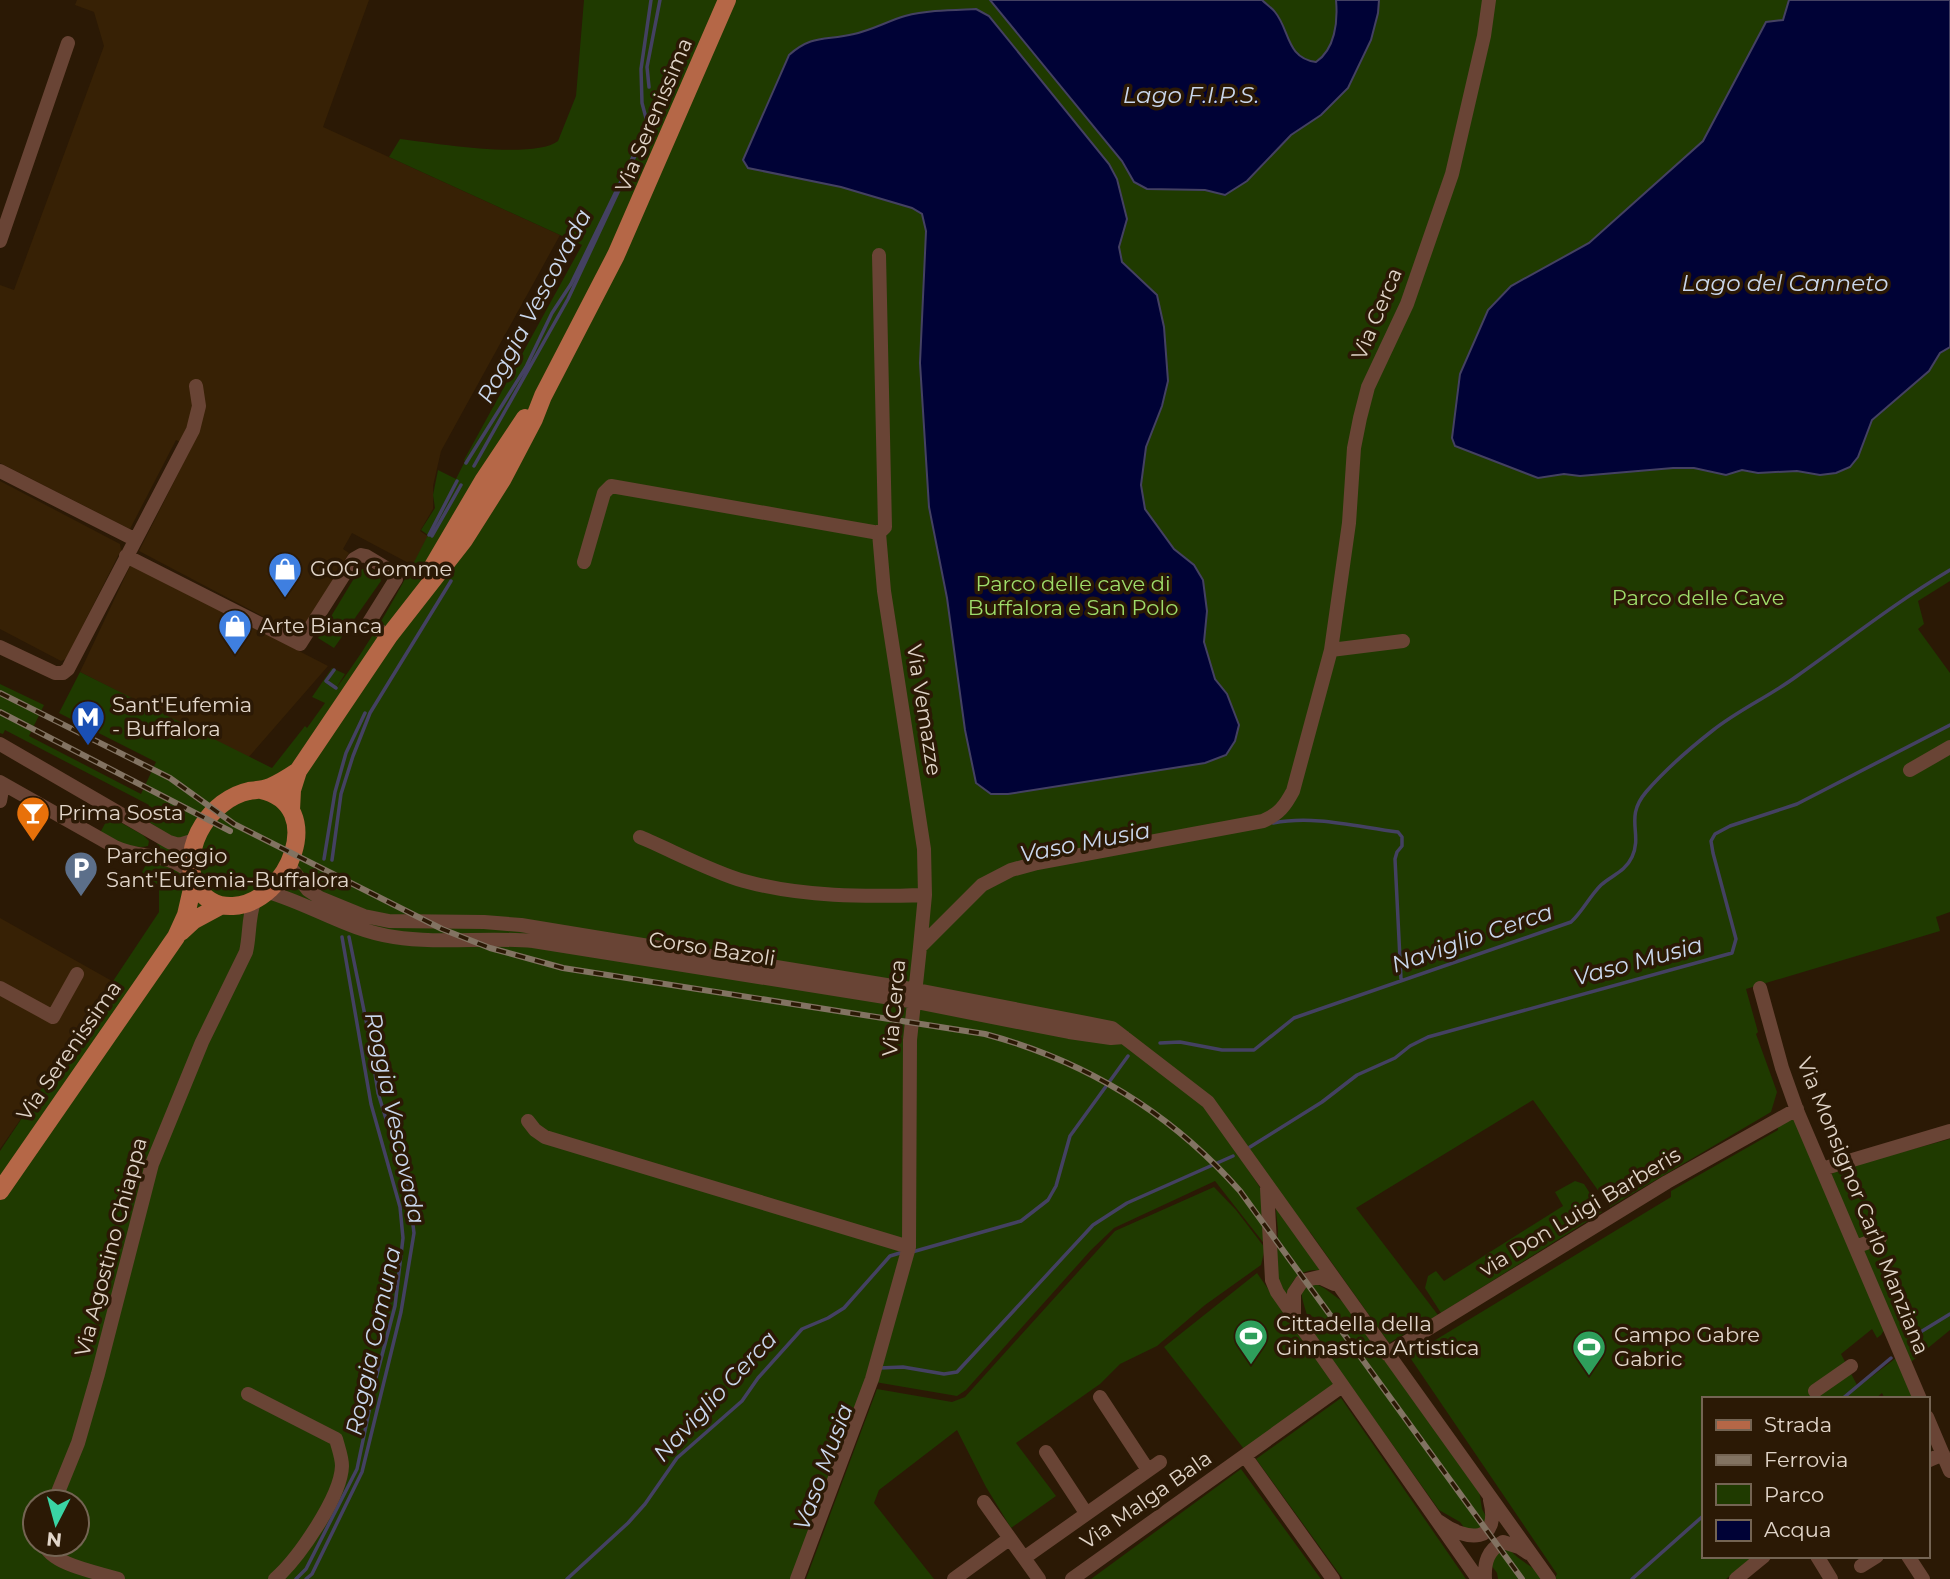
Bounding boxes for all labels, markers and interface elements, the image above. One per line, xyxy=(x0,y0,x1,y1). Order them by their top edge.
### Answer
street label: Via Serenissima xyxy=(610,34,697,196)
water label: Lago F.I.P.S. xyxy=(1123,81,1259,109)
water label: Roggia Vescovada xyxy=(471,204,597,408)
street label: Via Cerca xyxy=(1346,264,1407,363)
water label: Lago del Canneto xyxy=(1682,269,1888,297)
shop icon: GOG Gomme xyxy=(266,550,304,599)
place label: GOG Gomme xyxy=(310,556,452,581)
park label: Parco delle cave di Buffalora e San Polo xyxy=(968,571,1178,620)
park label: Parco delle Cave xyxy=(1612,585,1784,610)
shop icon: Arte Bianca xyxy=(216,607,254,656)
place label: Arte Bianca xyxy=(260,613,382,638)
street label: Via Vemazze xyxy=(902,642,947,777)
place label: Sant'Eufemia - Buffalora xyxy=(112,692,252,741)
metro station icon: Sant'Eufemia - Buffalora xyxy=(69,698,107,747)
bar icon: Prima Sosta xyxy=(14,794,52,843)
place label: Prima Sosta xyxy=(58,800,184,825)
water label: Vaso Musia xyxy=(1017,816,1153,868)
place label: Parcheggio Sant'Eufemia-Buffalora xyxy=(106,843,349,892)
parking icon: Parcheggio Sant'Eufemia-Buffalora xyxy=(62,849,100,898)
water label: Naviglio Cerca xyxy=(1388,897,1556,979)
street label: Corso Bazoli xyxy=(647,926,777,971)
water label: Vaso Musia xyxy=(1570,930,1706,992)
street label: Via Cerca xyxy=(877,958,910,1058)
street label: Via Serenissima xyxy=(11,976,126,1125)
water label: Roggia Vescovada xyxy=(359,1009,431,1227)
street label: Via Monsignor Carlo Manziana xyxy=(1792,1053,1935,1358)
street label: Via Agostino Chiappa xyxy=(69,1135,152,1359)
street label: via Don Luigi Barberis xyxy=(1475,1142,1685,1282)
water label: Roggia Comuna xyxy=(339,1244,407,1438)
place label: Cittadella della Ginnastica Artistica xyxy=(1276,1311,1479,1360)
sports icon: Cittadella della Ginnastica Artistica xyxy=(1232,1317,1270,1366)
place label: Campo Gabre Gabric xyxy=(1614,1322,1760,1371)
water label: Naviglio Cerca xyxy=(647,1325,783,1467)
sports icon: Campo Gabre Gabric xyxy=(1570,1328,1608,1377)
legend xyxy=(1702,1397,1929,1558)
water label: Vaso Musia xyxy=(787,1400,859,1534)
text: Strada xyxy=(1764,1412,1832,1437)
street label: Via Malga Bala xyxy=(1075,1445,1216,1554)
text: Ferrovia xyxy=(1764,1447,1848,1472)
text: Parco xyxy=(1764,1482,1824,1507)
north arrow xyxy=(21,1488,91,1558)
text: Acqua xyxy=(1764,1517,1831,1542)
text: N xyxy=(45,1527,63,1552)

